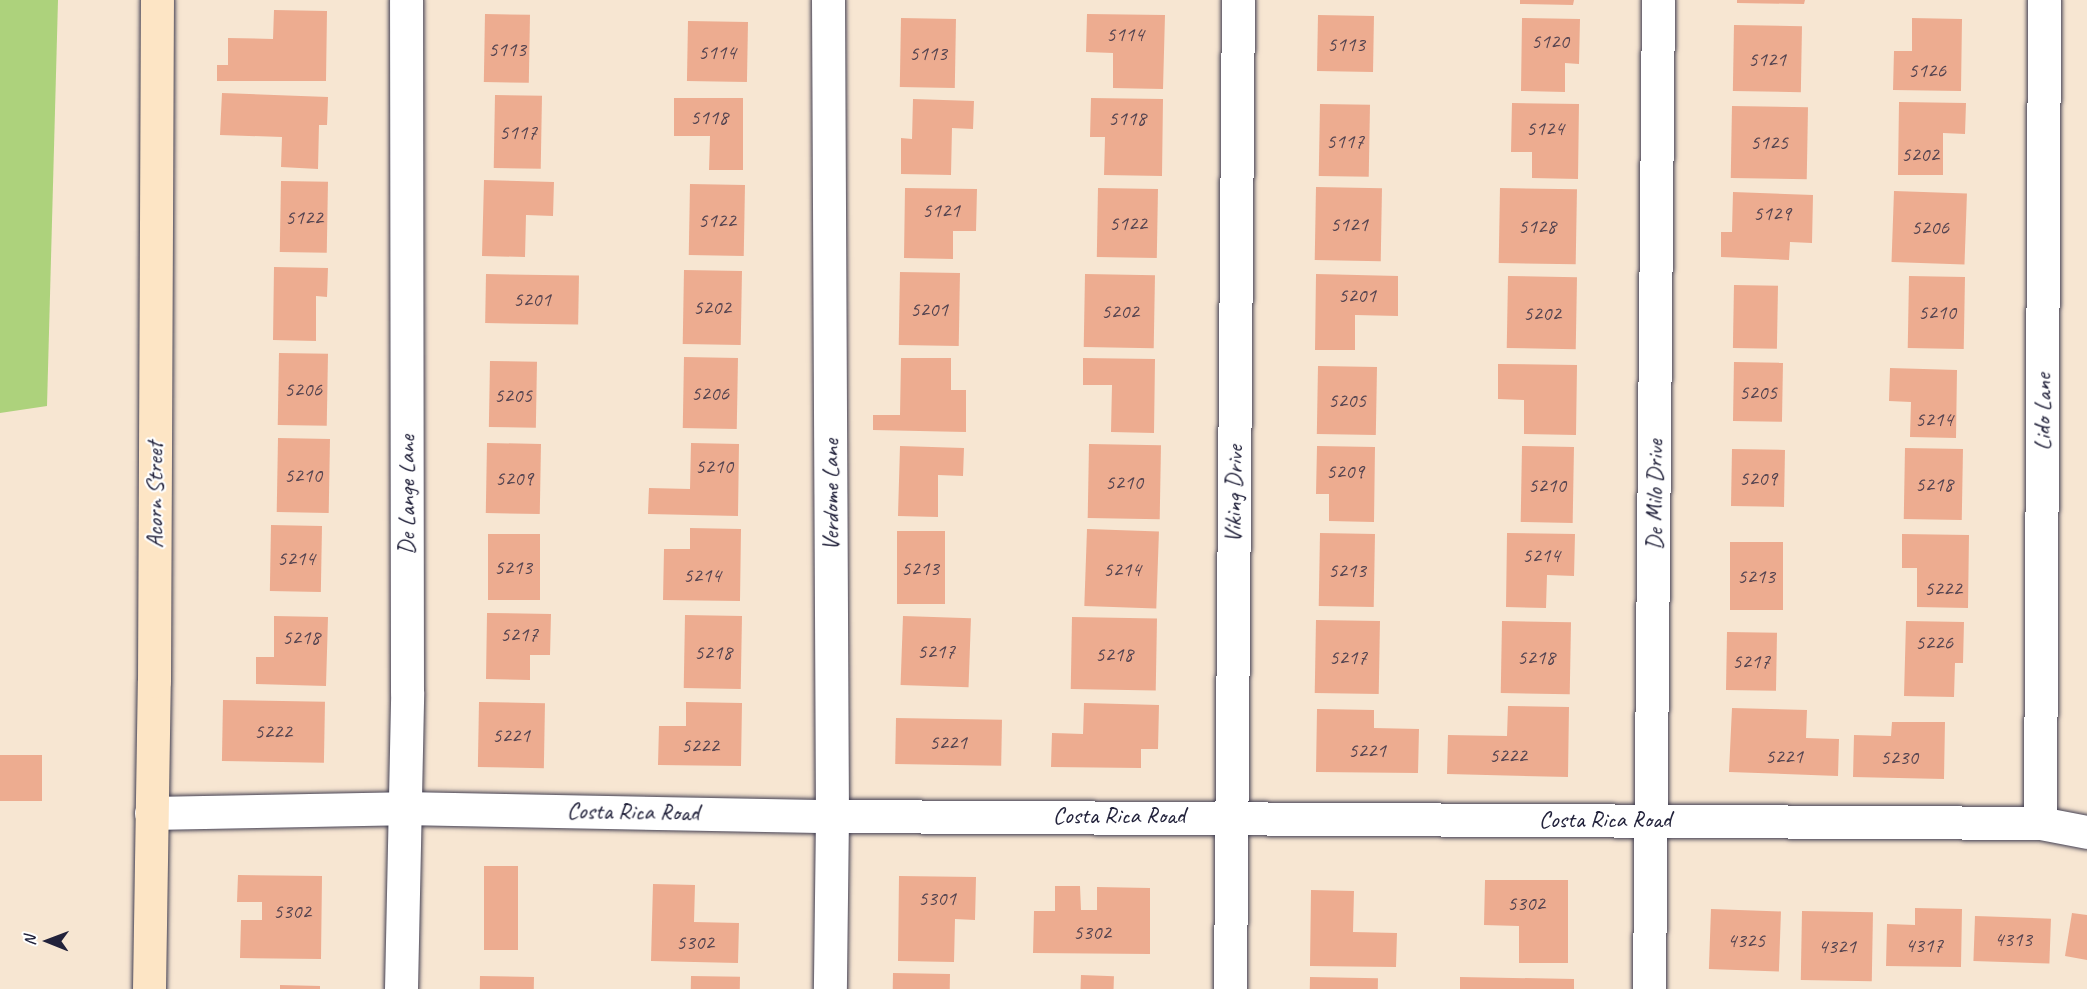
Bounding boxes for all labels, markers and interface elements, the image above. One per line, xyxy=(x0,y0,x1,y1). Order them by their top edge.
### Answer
house number: 5114 xyxy=(1106,21,1144,47)
house number: 5120 xyxy=(1531,28,1569,54)
house number: 5113 xyxy=(1327,31,1365,57)
house number: 5113 xyxy=(488,36,526,62)
house number: 5114 xyxy=(698,39,736,65)
house number: 5113 xyxy=(909,40,947,66)
house number: 5121 xyxy=(1748,46,1786,72)
house number: 5126 xyxy=(1908,57,1946,83)
house number: 5118 xyxy=(690,104,728,130)
house number: 5118 xyxy=(1108,105,1146,131)
house number: 5124 xyxy=(1526,115,1564,141)
house number: 5117 xyxy=(499,119,537,145)
house number: 5117 xyxy=(1326,128,1364,154)
house number: 5125 xyxy=(1750,129,1788,155)
house number: 5202 xyxy=(1901,141,1939,167)
house number: 5121 xyxy=(922,197,960,223)
house number: 5129 xyxy=(1753,200,1791,226)
house number: 5122 xyxy=(285,204,323,230)
house number: 5122 xyxy=(698,207,736,233)
house number: 5122 xyxy=(1109,210,1147,236)
house number: 5121 xyxy=(1330,211,1368,237)
house number: 5128 xyxy=(1518,213,1556,239)
house number: 5206 xyxy=(1911,214,1949,240)
house number: 5201 xyxy=(1338,282,1376,308)
house number: 5201 xyxy=(513,286,551,312)
house number: 5202 xyxy=(693,294,731,320)
house number: 5201 xyxy=(910,296,948,322)
house number: 5202 xyxy=(1101,298,1139,324)
house number: 5210 xyxy=(1918,299,1956,325)
house number: 5202 xyxy=(1523,300,1561,326)
street label: Lido Lane xyxy=(2029,373,2057,451)
house number: 5206 xyxy=(284,376,322,402)
house number: 5205 xyxy=(1739,379,1777,405)
house number: 5206 xyxy=(691,380,729,406)
house number: 5205 xyxy=(494,382,532,408)
house number: 5205 xyxy=(1328,387,1366,413)
house number: 5214 xyxy=(1915,406,1953,432)
street label: De Lange Lane xyxy=(393,435,421,555)
street label: Verdome Lane xyxy=(817,439,845,551)
street label: De Milo Drive xyxy=(1641,439,1669,551)
street label: Acorn Street xyxy=(141,442,169,548)
street label: Viking Drive xyxy=(1219,445,1249,543)
house number: 5210 xyxy=(695,453,733,479)
house number: 5209 xyxy=(1326,458,1364,484)
house number: 5210 xyxy=(284,462,322,488)
house number: 5209 xyxy=(495,465,533,491)
house number: 5209 xyxy=(1739,465,1777,491)
house number: 5210 xyxy=(1105,469,1143,495)
house number: 5218 xyxy=(1915,471,1953,497)
house number: 5210 xyxy=(1528,472,1566,498)
house number: 5214 xyxy=(1522,542,1560,568)
house number: 5214 xyxy=(277,545,315,571)
house number: 5213 xyxy=(494,554,532,580)
house number: 5213 xyxy=(901,555,939,581)
house number: 5214 xyxy=(1103,556,1141,582)
house number: 5213 xyxy=(1328,557,1366,583)
house number: 5214 xyxy=(683,562,721,588)
house number: 5213 xyxy=(1737,563,1775,589)
house number: 5222 xyxy=(1924,575,1962,601)
house number: 5217 xyxy=(500,621,538,647)
house number: 5218 xyxy=(282,624,320,650)
house number: 5226 xyxy=(1915,629,1953,655)
house number: 5217 xyxy=(917,638,955,664)
house number: 5218 xyxy=(694,639,732,665)
house number: 5218 xyxy=(1095,641,1133,667)
house number: 5217 xyxy=(1329,644,1367,670)
house number: 5218 xyxy=(1517,644,1555,670)
house number: 5217 xyxy=(1732,648,1770,674)
house number: 5222 xyxy=(254,718,292,744)
house number: 5221 xyxy=(492,722,530,748)
house number: 5221 xyxy=(929,729,967,755)
house number: 5222 xyxy=(681,732,719,758)
house number: 5221 xyxy=(1348,737,1386,763)
house number: 5222 xyxy=(1489,742,1527,768)
house number: 5221 xyxy=(1765,743,1803,769)
house number: 5230 xyxy=(1880,744,1918,770)
street label: Costa Rica Road xyxy=(566,796,700,828)
street label: Costa Rica Road xyxy=(1053,802,1185,830)
street label: Costa Rica Road xyxy=(1539,806,1671,834)
house number: 5301 xyxy=(918,885,956,911)
house number: 5302 xyxy=(1507,890,1545,916)
house number: 5302 xyxy=(273,898,311,924)
north arrow xyxy=(18,911,78,971)
house number: 5302 xyxy=(1073,919,1111,945)
house number: 4313 xyxy=(1994,926,2032,952)
house number: 4325 xyxy=(1727,927,1765,953)
house number: 5302 xyxy=(676,929,714,955)
house number: 4317 xyxy=(1905,932,1943,958)
house number: 4321 xyxy=(1818,933,1856,959)
text: N xyxy=(20,936,40,946)

